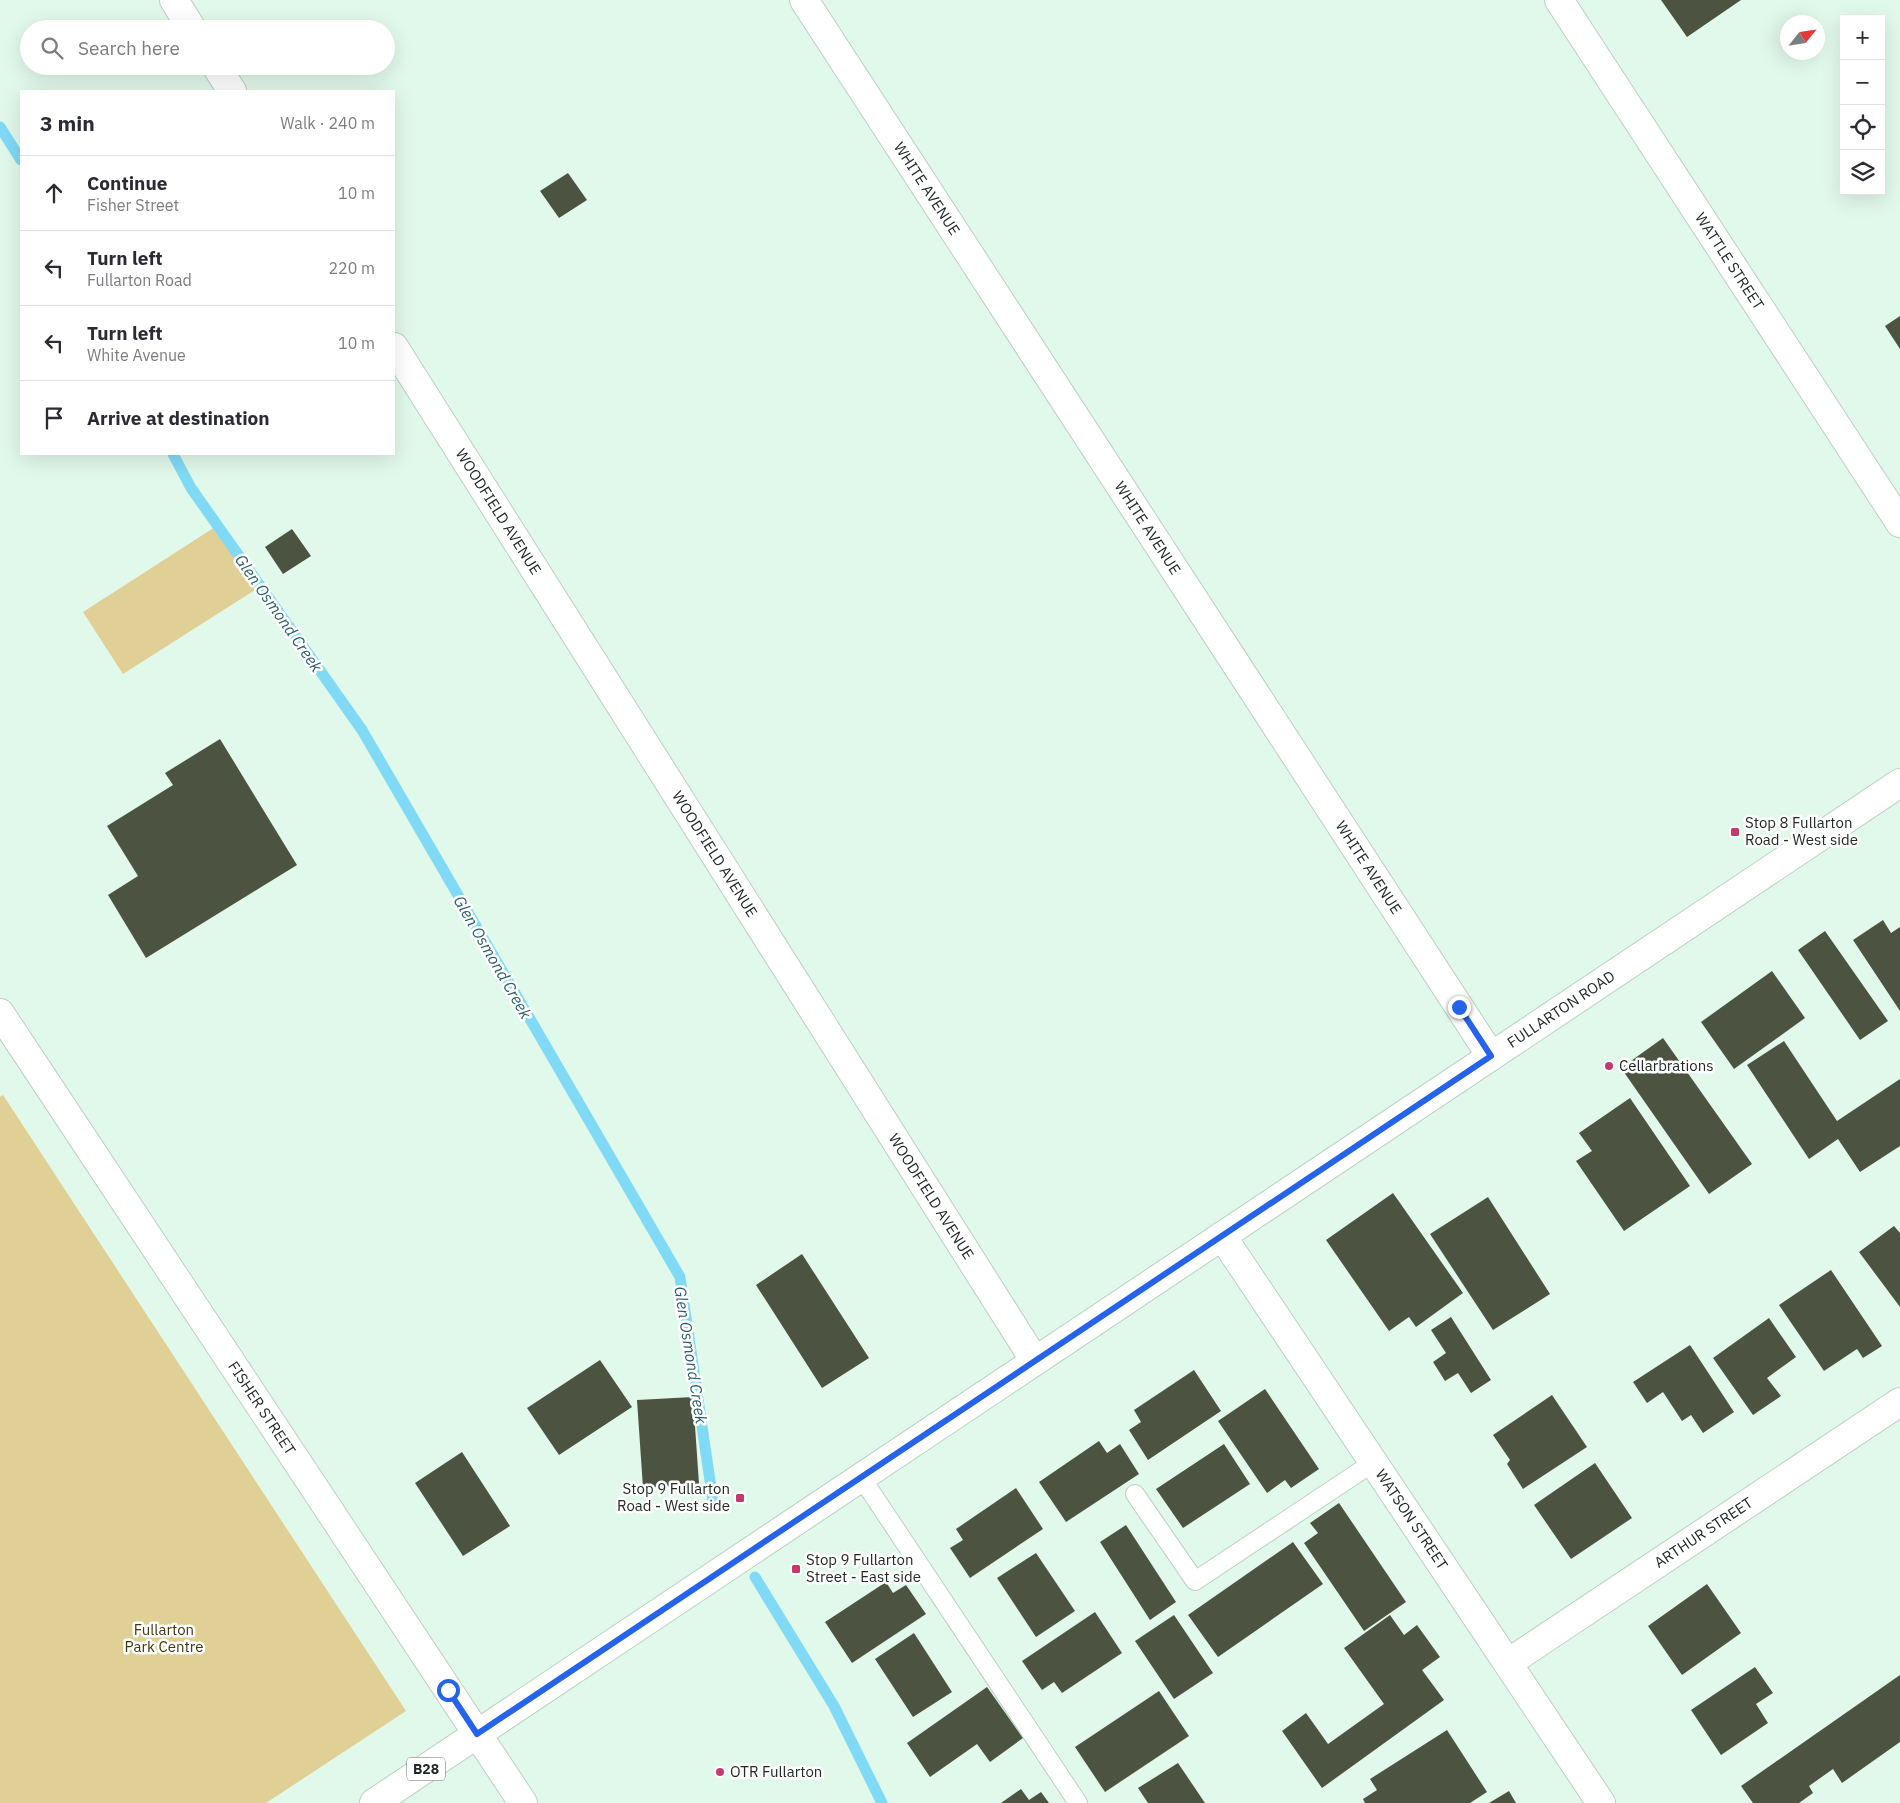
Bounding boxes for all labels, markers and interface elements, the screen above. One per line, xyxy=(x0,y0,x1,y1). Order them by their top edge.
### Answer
north arrow xyxy=(1780,15,1825,60)
map controls xyxy=(1840,15,1885,195)
button: + xyxy=(1840,15,1885,60)
search box xyxy=(20,20,395,75)
icon: search xyxy=(38,34,66,62)
text: Search here xyxy=(78,36,180,60)
button: − xyxy=(1840,60,1885,105)
button: locate xyxy=(1840,105,1885,150)
text: 3 min xyxy=(40,109,95,137)
text: Walk · 240 m xyxy=(280,113,375,133)
street label: WHITE AVENUE xyxy=(890,138,964,238)
button: layers xyxy=(1840,150,1885,195)
text: Continue xyxy=(87,171,167,195)
icon: ahead xyxy=(40,179,68,207)
text: 10 m xyxy=(338,183,375,203)
text: Fisher Street xyxy=(87,195,179,215)
street label: WATTLE STREET xyxy=(1691,209,1769,314)
text: Turn left xyxy=(87,246,163,270)
icon: left xyxy=(40,254,68,282)
text: 220 m xyxy=(328,258,375,278)
text: Fullarton Road xyxy=(87,270,192,290)
text: Turn left xyxy=(87,321,163,345)
icon: left xyxy=(40,329,68,357)
text: 10 m xyxy=(338,333,375,353)
text: White Avenue xyxy=(87,345,186,365)
icon: arrive xyxy=(40,404,68,432)
text: Arrive at destination xyxy=(87,406,270,430)
street label: WOODFIELD AVENUE xyxy=(452,445,546,578)
street label: WHITE AVENUE xyxy=(1111,478,1185,578)
water label: Glen Osmond Creek xyxy=(231,550,327,676)
street label: WOODFIELD AVENUE xyxy=(668,787,762,920)
place label: Stop 8 Fullarton Road - West side xyxy=(1745,813,1858,849)
street label: WHITE AVENUE xyxy=(1332,817,1406,917)
marker: Stop 8 Fullarton Road - West side xyxy=(1729,826,1741,838)
water label: Glen Osmond Creek xyxy=(450,892,537,1023)
street label: FULLARTON ROAD xyxy=(1504,966,1618,1052)
route end xyxy=(1448,996,1471,1019)
place label: Cellarbrations xyxy=(1619,1056,1714,1075)
marker: Cellarbrations xyxy=(1603,1060,1615,1072)
street label: WOODFIELD AVENUE xyxy=(885,1130,978,1263)
water label: Glen Osmond Creek xyxy=(670,1285,712,1426)
street label: FISHER STREET xyxy=(224,1357,300,1459)
street label: WATSON STREET xyxy=(1372,1465,1452,1573)
place label: Stop 9 Fullarton Road - West side xyxy=(617,1479,730,1515)
marker: Stop 9 Fullarton Road - West side xyxy=(734,1492,746,1504)
street label: ARTHUR STREET xyxy=(1651,1493,1756,1572)
place label: Stop 9 Fullarton Street - East side xyxy=(806,1550,921,1586)
marker: Stop 9 Fullarton Street - East side xyxy=(790,1563,802,1575)
park label: Fullarton Park Centre xyxy=(125,1620,203,1656)
route start xyxy=(437,1679,460,1702)
road number: B28 xyxy=(407,1758,445,1780)
place label: OTR Fullarton xyxy=(730,1762,822,1781)
marker: OTR Fullarton xyxy=(714,1766,726,1778)

